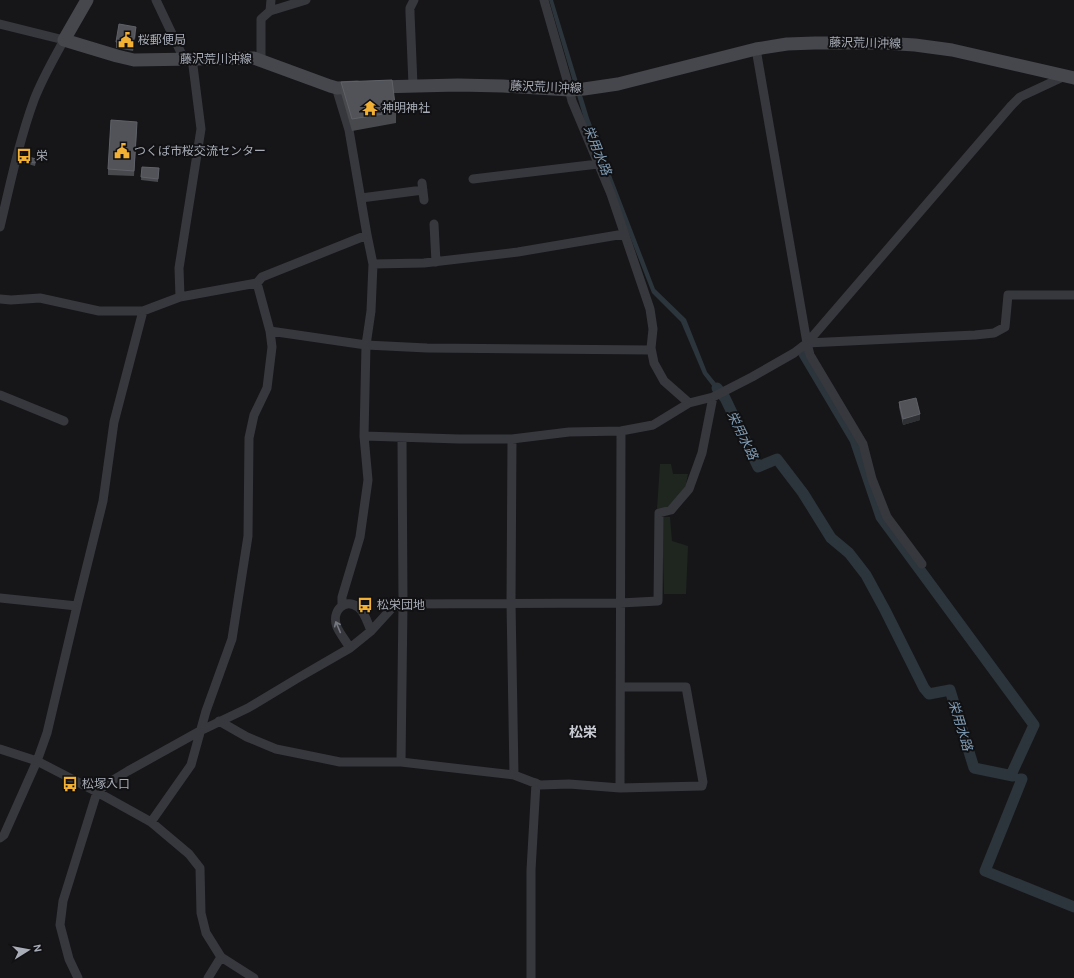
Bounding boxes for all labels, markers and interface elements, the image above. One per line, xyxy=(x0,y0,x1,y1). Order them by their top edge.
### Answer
public building icon: 桜郵便局 xyxy=(117,31,135,49)
place label: 桜郵便局 xyxy=(138,33,186,47)
street label: 藤沢荒川沖線 xyxy=(829,35,901,51)
street label: 藤沢荒川沖線 xyxy=(180,52,252,66)
street label: 藤沢荒川沖線 xyxy=(510,79,582,95)
temple icon: 神明神社 xyxy=(361,99,379,117)
place label: 神明神社 xyxy=(382,101,430,115)
water label: 栄用水路 xyxy=(581,123,615,178)
public building icon: つくば市桜交流センター xyxy=(113,142,131,160)
place label: つくば市桜交流センター xyxy=(134,144,266,158)
bus stop icon: 栄 xyxy=(15,147,33,165)
place label: 栄 xyxy=(36,149,48,163)
water label: 栄用水路 xyxy=(724,409,761,463)
bus stop icon: 松栄団地 xyxy=(356,596,374,614)
place label: 松栄団地 xyxy=(377,598,425,612)
one-way arrow xyxy=(334,621,341,633)
water label: 栄用水路 xyxy=(946,698,976,753)
district label: 松栄 xyxy=(569,724,597,741)
bus stop icon: 松塚入口 xyxy=(61,775,79,793)
place label: 松塚入口 xyxy=(82,777,130,791)
north arrow xyxy=(8,930,48,970)
text: N xyxy=(30,943,44,953)

